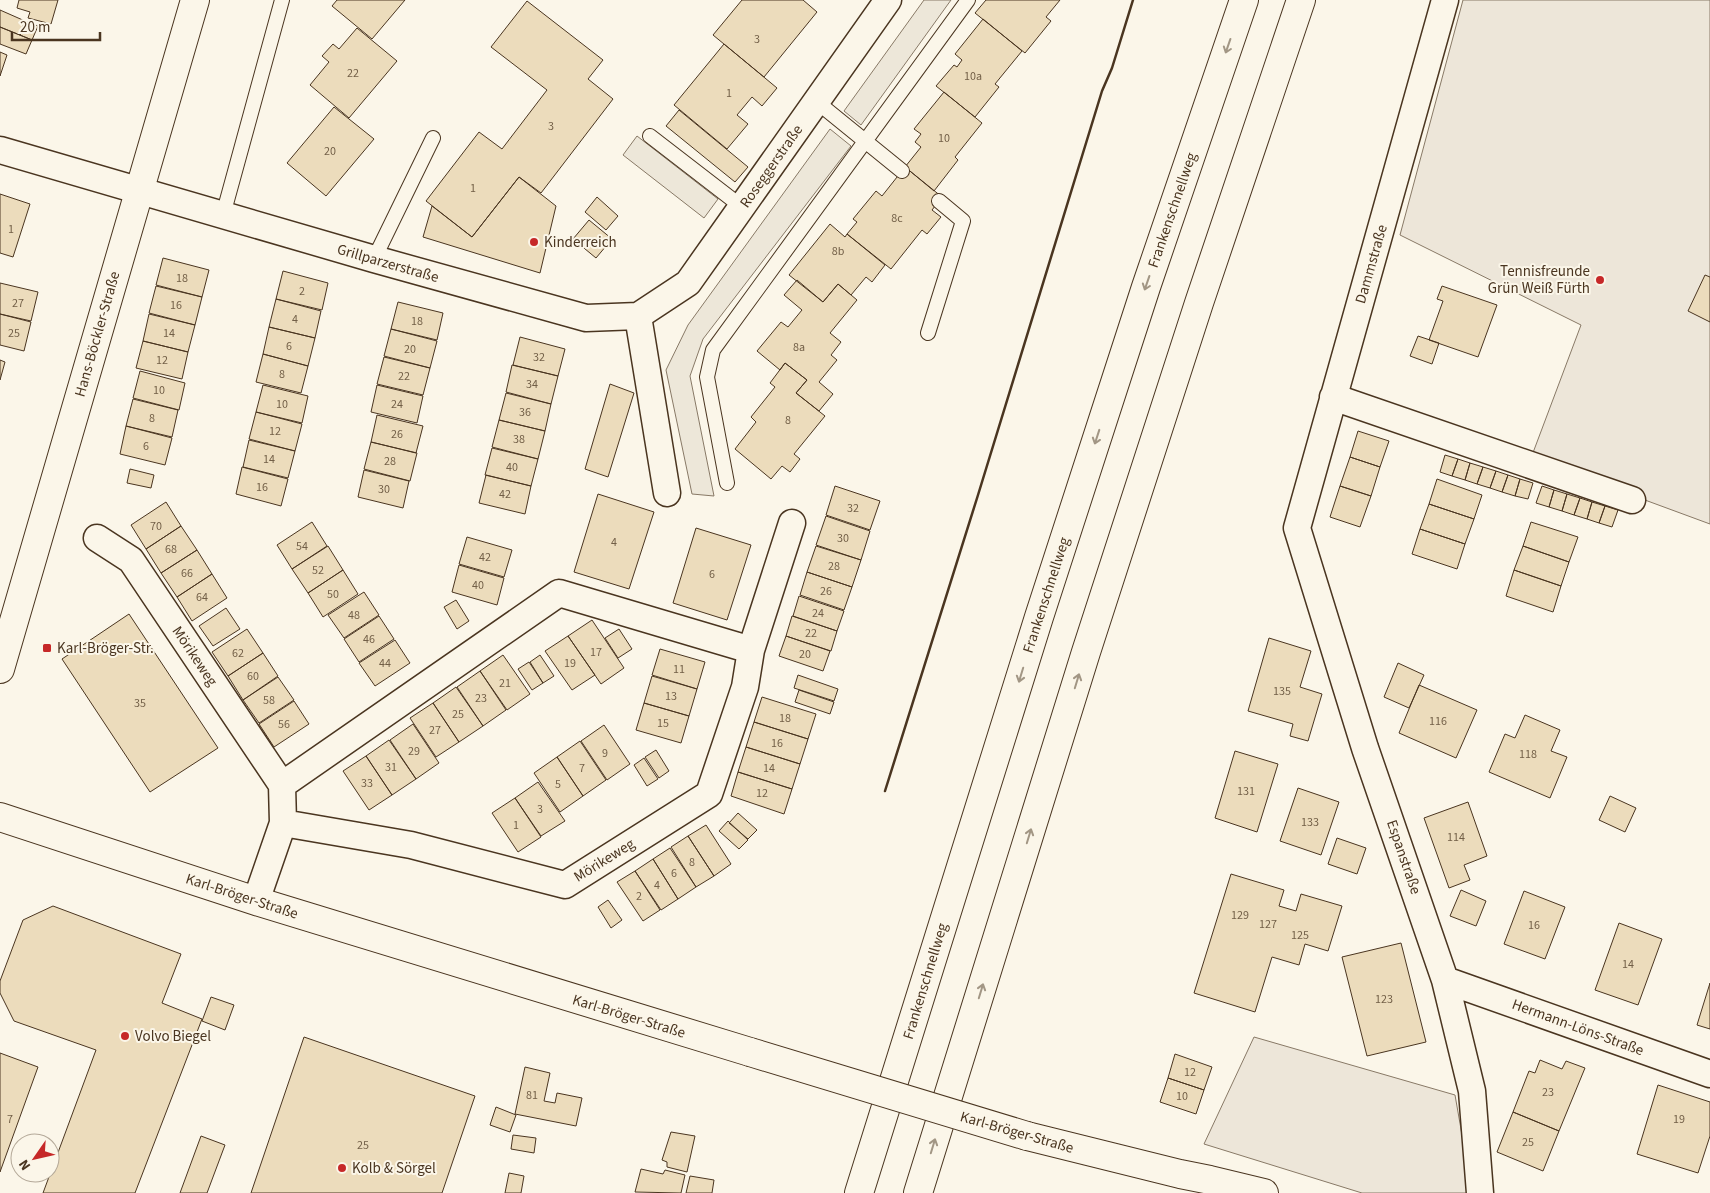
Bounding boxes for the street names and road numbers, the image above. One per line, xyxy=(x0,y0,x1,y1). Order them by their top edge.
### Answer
street label: Roseggerstraße xyxy=(735,120,808,212)
street label: Frankenschnellweg xyxy=(1143,149,1202,271)
street label: Dammstraße xyxy=(1350,222,1393,306)
street label: Grillparzerstraße xyxy=(335,239,441,288)
street label: Hans-Böckler-Straße xyxy=(70,269,125,399)
street label: Frankenschnellweg xyxy=(1018,534,1075,656)
street label: Mörikeweg xyxy=(167,622,223,691)
street label: Espanstraße xyxy=(1381,817,1426,897)
street label: Mörikeweg xyxy=(570,833,639,887)
street label: Karl-Bröger-Straße xyxy=(183,868,301,925)
street label: Frankenschnellweg xyxy=(898,920,953,1042)
street label: Karl-Bröger-Straße xyxy=(570,989,688,1044)
street label: Hermann-Löns-Straße xyxy=(1509,994,1647,1061)
street label: Karl-Bröger-Straße xyxy=(958,1106,1076,1159)

